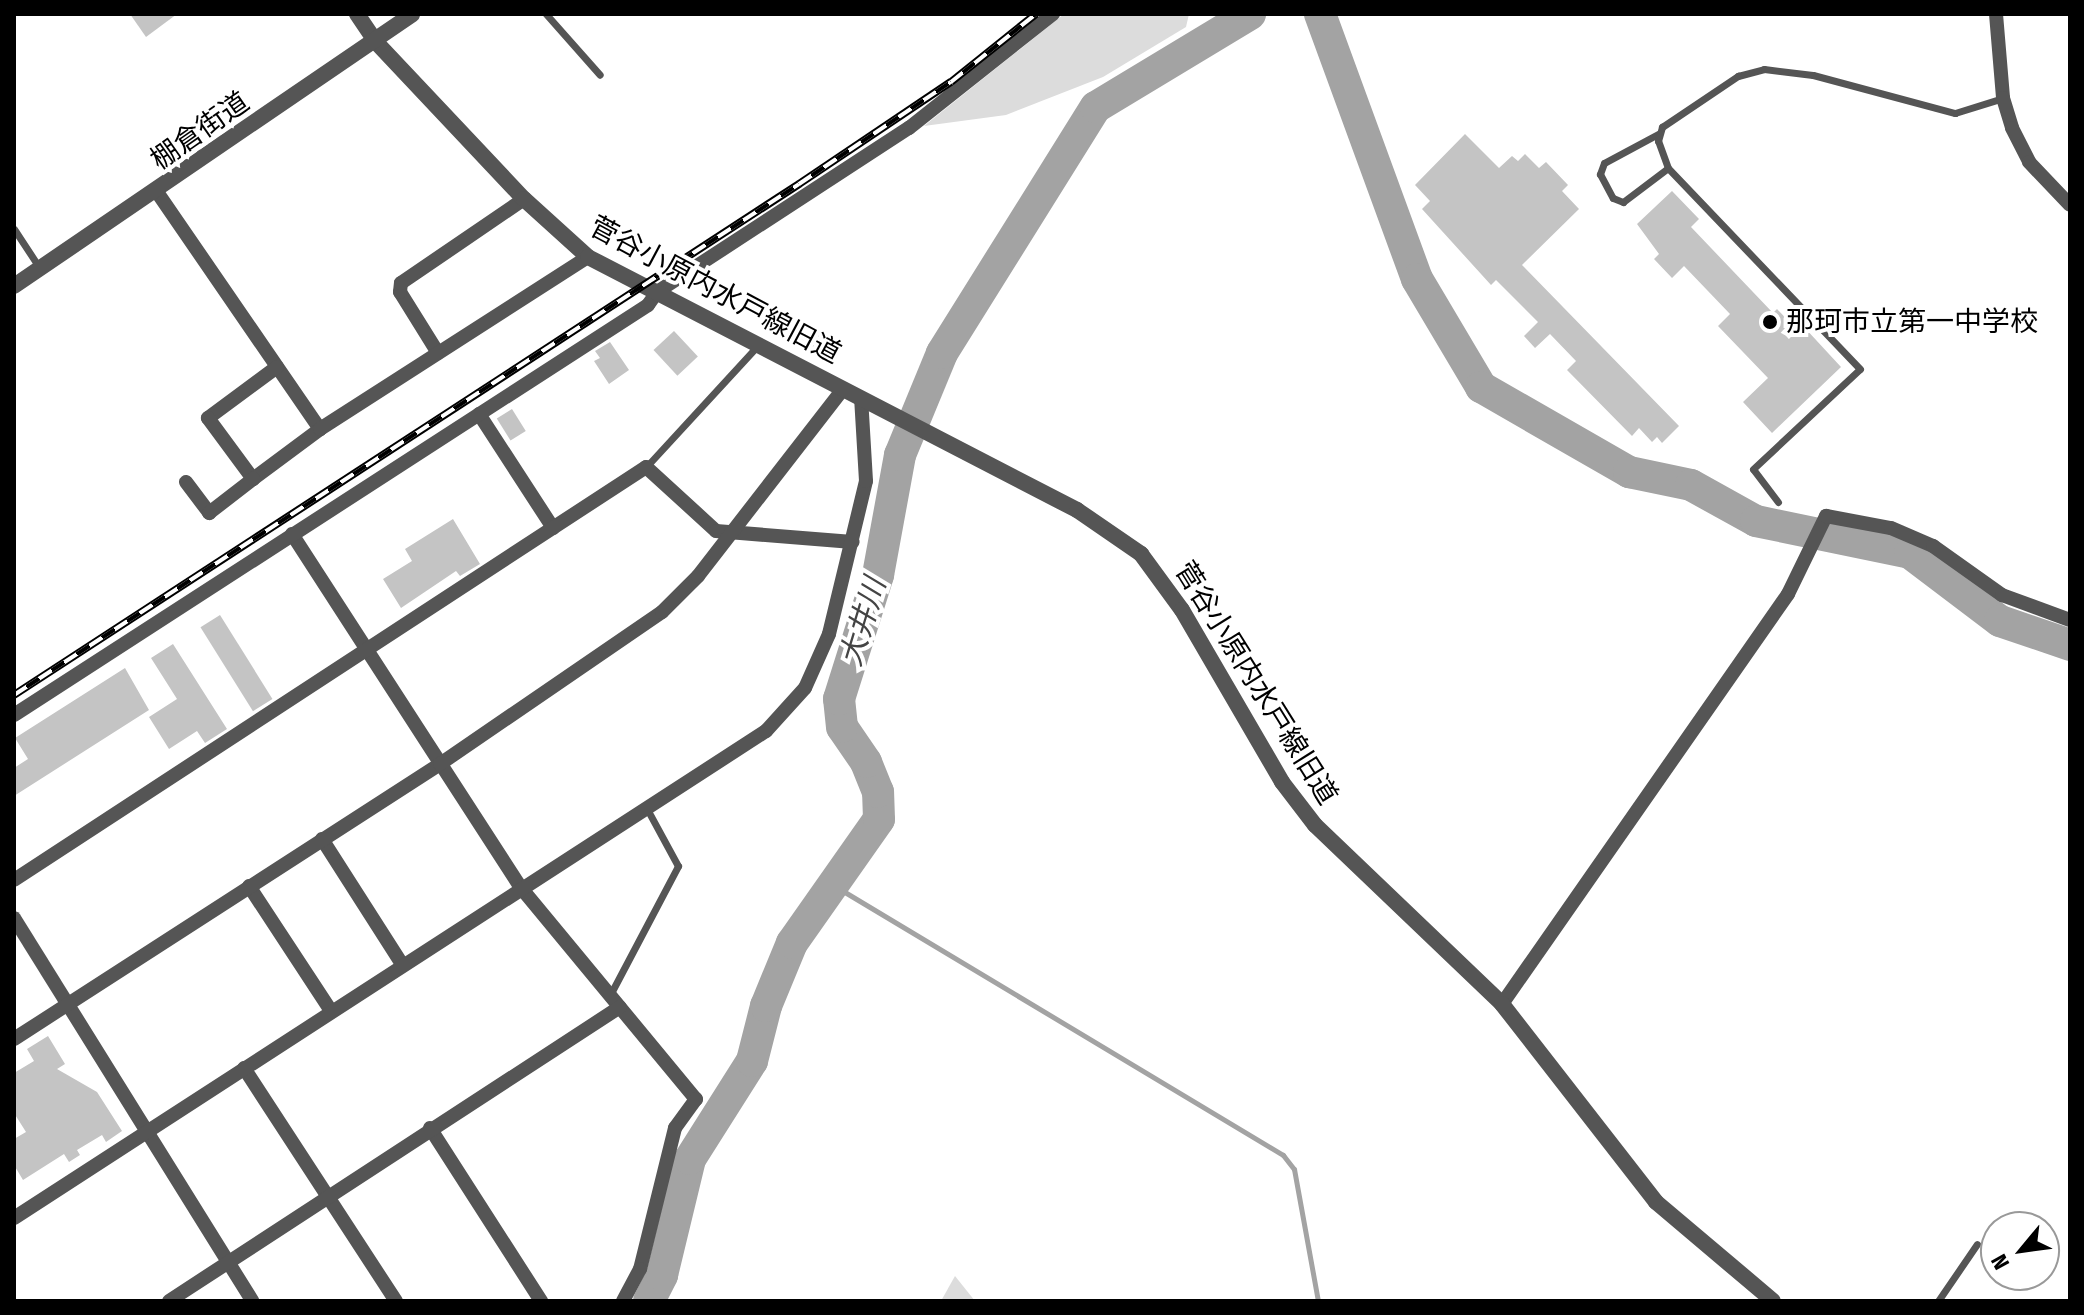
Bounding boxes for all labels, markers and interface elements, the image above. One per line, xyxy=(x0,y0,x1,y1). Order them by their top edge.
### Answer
street label: 棚倉街道 xyxy=(144,85,256,177)
street label: 菅谷小原内水戸線旧道 xyxy=(584,209,846,371)
place label: 那珂市立第一中学校 xyxy=(1786,305,2038,339)
marker: 那珂市立第一中学校 xyxy=(1761,313,1779,331)
street label: 菅谷小原内水戸線旧道 xyxy=(1168,555,1344,811)
water label: 大井川 xyxy=(833,574,893,670)
north arrow xyxy=(1980,1211,2060,1291)
text: N xyxy=(1985,1250,2015,1274)

